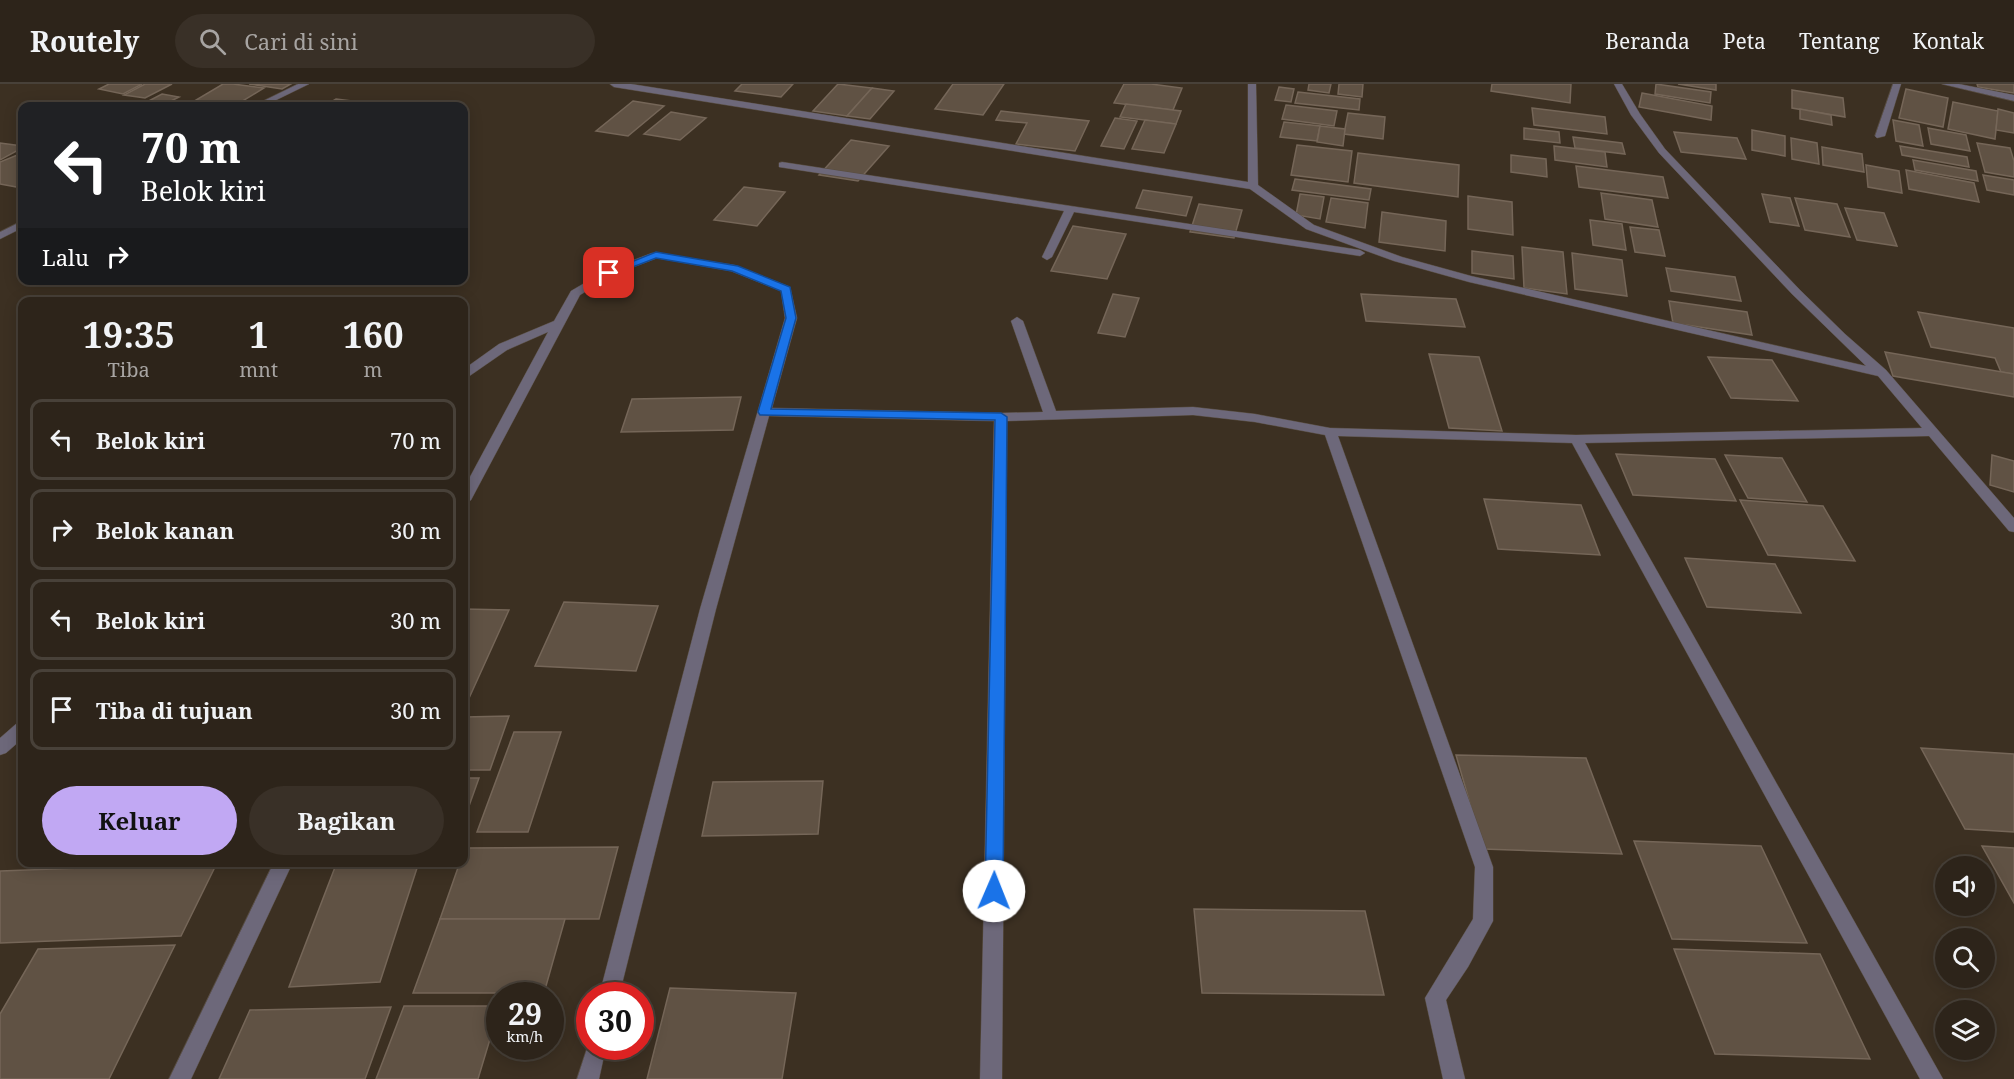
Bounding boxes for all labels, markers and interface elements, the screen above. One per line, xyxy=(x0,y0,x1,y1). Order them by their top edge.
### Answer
search box xyxy=(175,14,595,68)
text: Routely xyxy=(30,22,139,60)
icon: search xyxy=(196,25,229,58)
text: Cari di sini xyxy=(244,26,358,56)
text: Beranda xyxy=(1605,27,1690,55)
text: Peta xyxy=(1723,27,1766,55)
text: Tentang xyxy=(1799,27,1880,55)
text: Kontak xyxy=(1913,27,1984,55)
text: 70 m xyxy=(141,118,241,175)
icon: left xyxy=(42,126,120,204)
text: Belok kiri xyxy=(141,172,266,209)
icon: right xyxy=(101,240,134,273)
text: Lalu xyxy=(42,242,89,272)
pin xyxy=(583,247,634,298)
icon: arrive xyxy=(592,256,625,289)
text: 19:35 xyxy=(82,310,175,359)
text: 1 xyxy=(248,310,269,359)
text: 160 xyxy=(343,310,404,359)
text: Tiba xyxy=(108,356,150,383)
text: mnt xyxy=(239,356,278,383)
text: m xyxy=(364,356,382,383)
icon: left xyxy=(45,423,78,456)
text: Belok kiri xyxy=(96,425,205,455)
text: 70 m xyxy=(390,425,441,455)
icon: right xyxy=(45,513,78,546)
text: Belok kanan xyxy=(96,515,234,545)
text: 30 m xyxy=(390,515,441,545)
icon: left xyxy=(45,603,78,636)
text: Belok kiri xyxy=(96,605,205,635)
text: 30 m xyxy=(390,605,441,635)
icon: arrive xyxy=(45,693,78,726)
text: Tiba di tujuan xyxy=(96,695,253,725)
text: 30 m xyxy=(390,695,441,725)
button: Keluar xyxy=(42,786,237,855)
button: Bagikan xyxy=(249,786,444,855)
map controls xyxy=(1935,856,1995,1060)
button: sound xyxy=(1935,856,1995,916)
position arrow xyxy=(962,859,1026,923)
button: search xyxy=(1935,928,1995,988)
speed limit sign: 30 xyxy=(576,982,654,1060)
text: 29 xyxy=(508,993,542,1034)
button: layers xyxy=(1935,1000,1995,1060)
text: km/h xyxy=(507,1026,543,1046)

